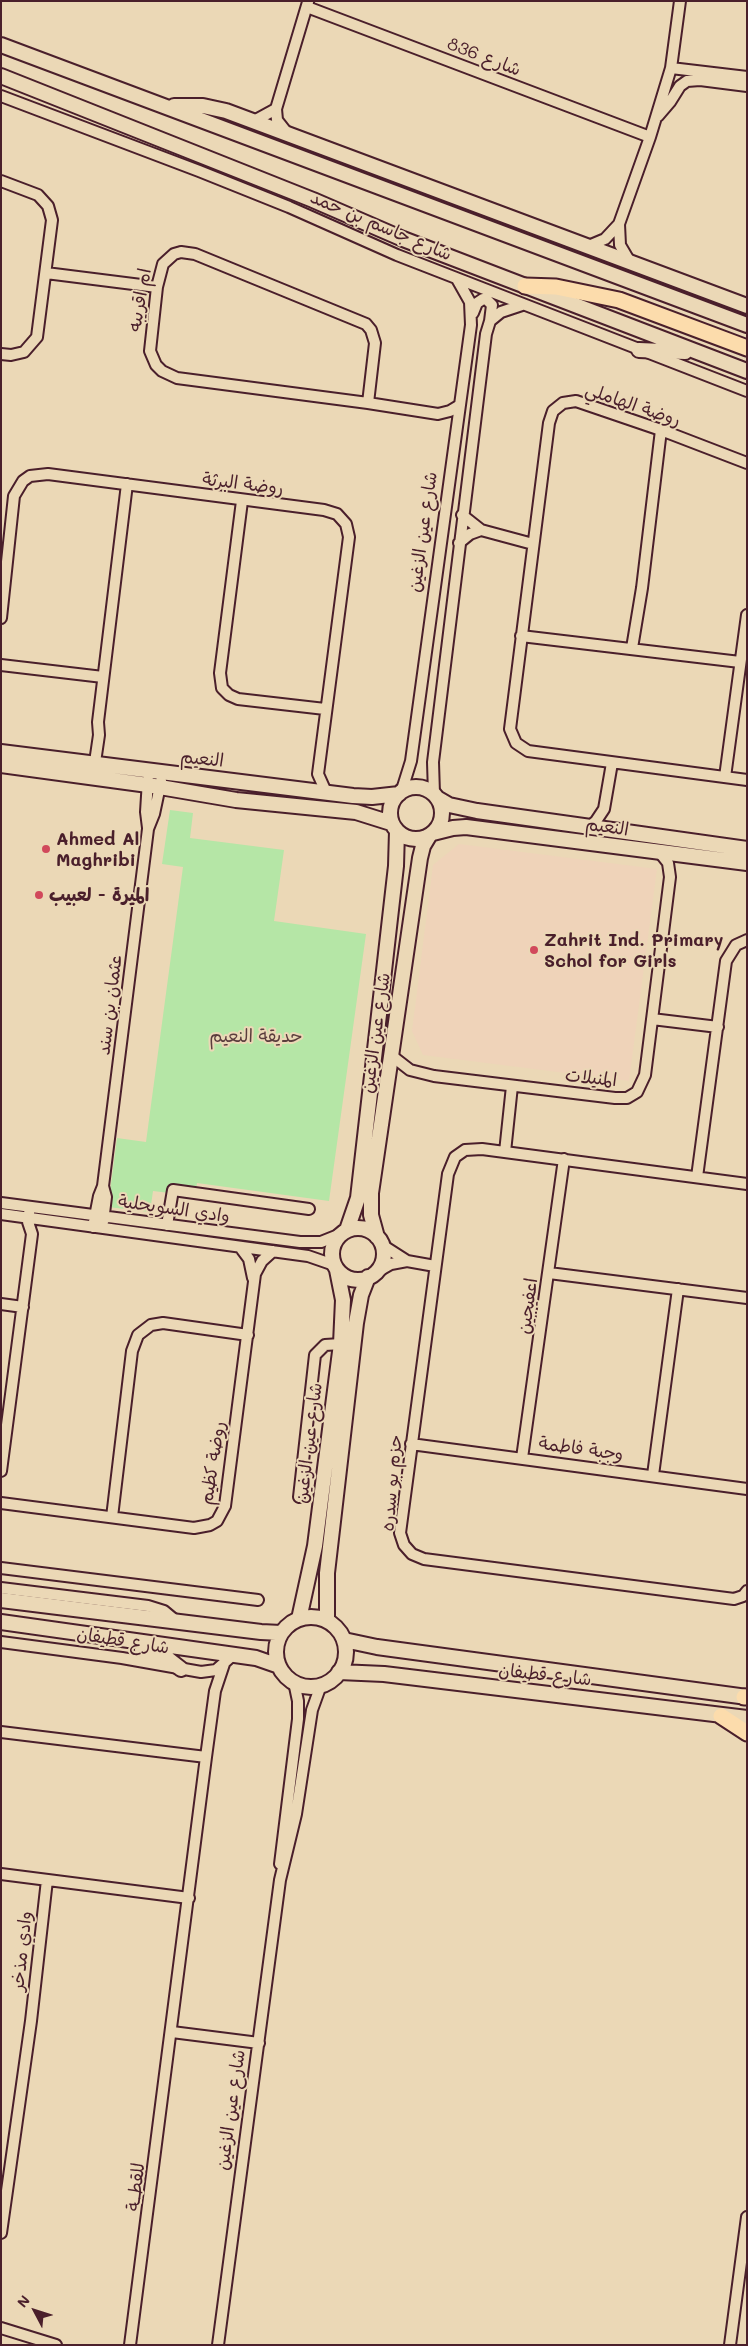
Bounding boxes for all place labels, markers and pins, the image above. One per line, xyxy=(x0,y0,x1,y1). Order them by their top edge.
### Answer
place label: Ahmed Al Maghribi xyxy=(56,828,139,871)
marker: Ahmed Al Maghribi xyxy=(40,843,52,855)
place label: الميرة - لعبيب xyxy=(49,884,149,906)
marker: الميرة - لعبيب xyxy=(33,889,45,901)
place label: Zahrit Ind. Primary Schol for Girls xyxy=(544,929,723,972)
marker: Zahrit Ind. Primary Schol for Girls xyxy=(528,944,540,956)

